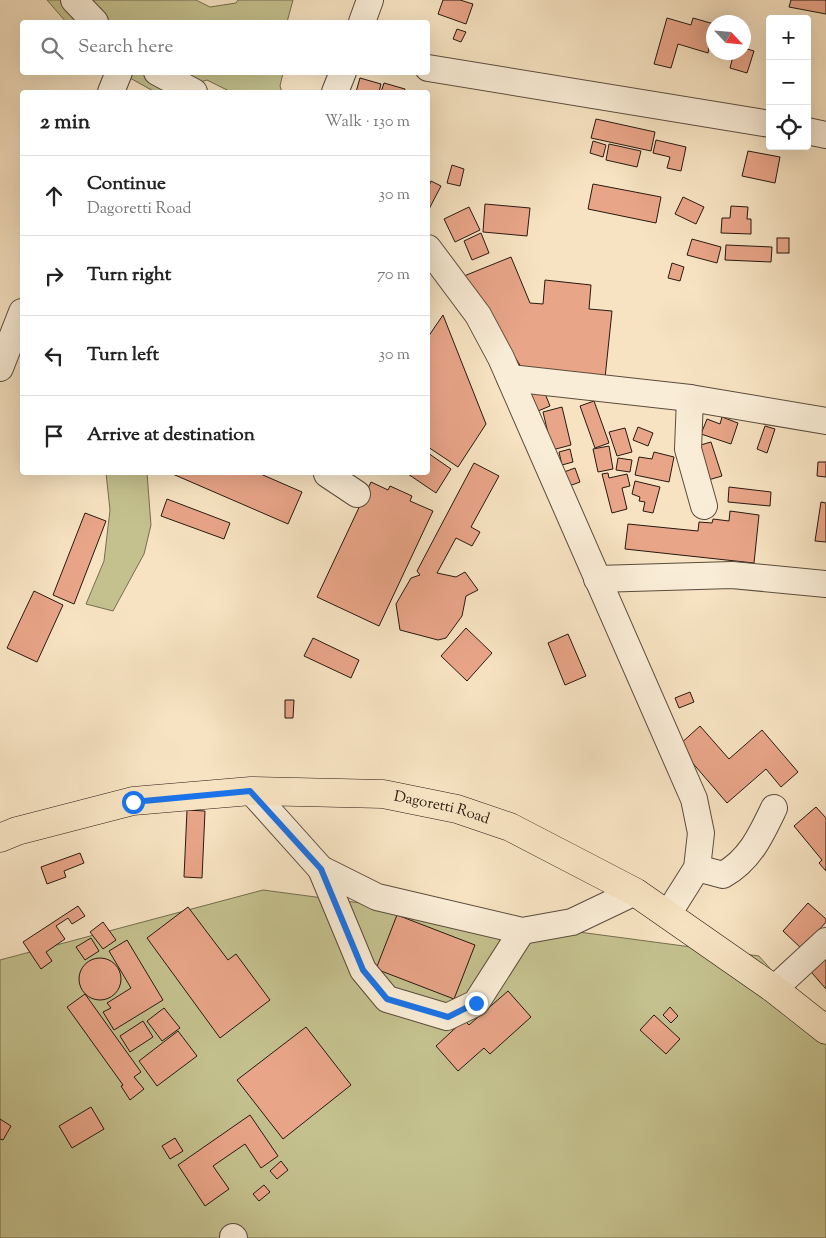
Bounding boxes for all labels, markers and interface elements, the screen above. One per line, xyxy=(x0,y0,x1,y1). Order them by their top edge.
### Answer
north arrow xyxy=(706,15,751,60)
map controls xyxy=(766,15,811,150)
button: + xyxy=(766,15,811,60)
search box xyxy=(20,20,430,75)
icon: search xyxy=(38,34,66,62)
text: Search here xyxy=(78,34,173,61)
button: − xyxy=(766,60,811,105)
button: locate xyxy=(766,105,811,150)
text: 2 min xyxy=(40,108,90,138)
text: Walk · 130 m xyxy=(325,111,410,134)
text: Continue xyxy=(87,171,166,198)
icon: ahead xyxy=(40,182,68,210)
text: 30 m xyxy=(379,184,410,207)
text: Dagoretti Road xyxy=(87,198,192,221)
icon: right xyxy=(40,262,68,290)
text: Turn right xyxy=(87,262,171,289)
text: 70 m xyxy=(377,264,410,287)
icon: left xyxy=(40,342,68,370)
text: Turn left xyxy=(87,342,159,369)
text: 30 m xyxy=(379,344,410,367)
icon: arrive xyxy=(40,422,68,450)
text: Arrive at destination xyxy=(87,422,255,449)
street label: Dagoretti Road xyxy=(392,786,493,830)
route start xyxy=(122,791,145,814)
route end xyxy=(465,992,488,1015)

